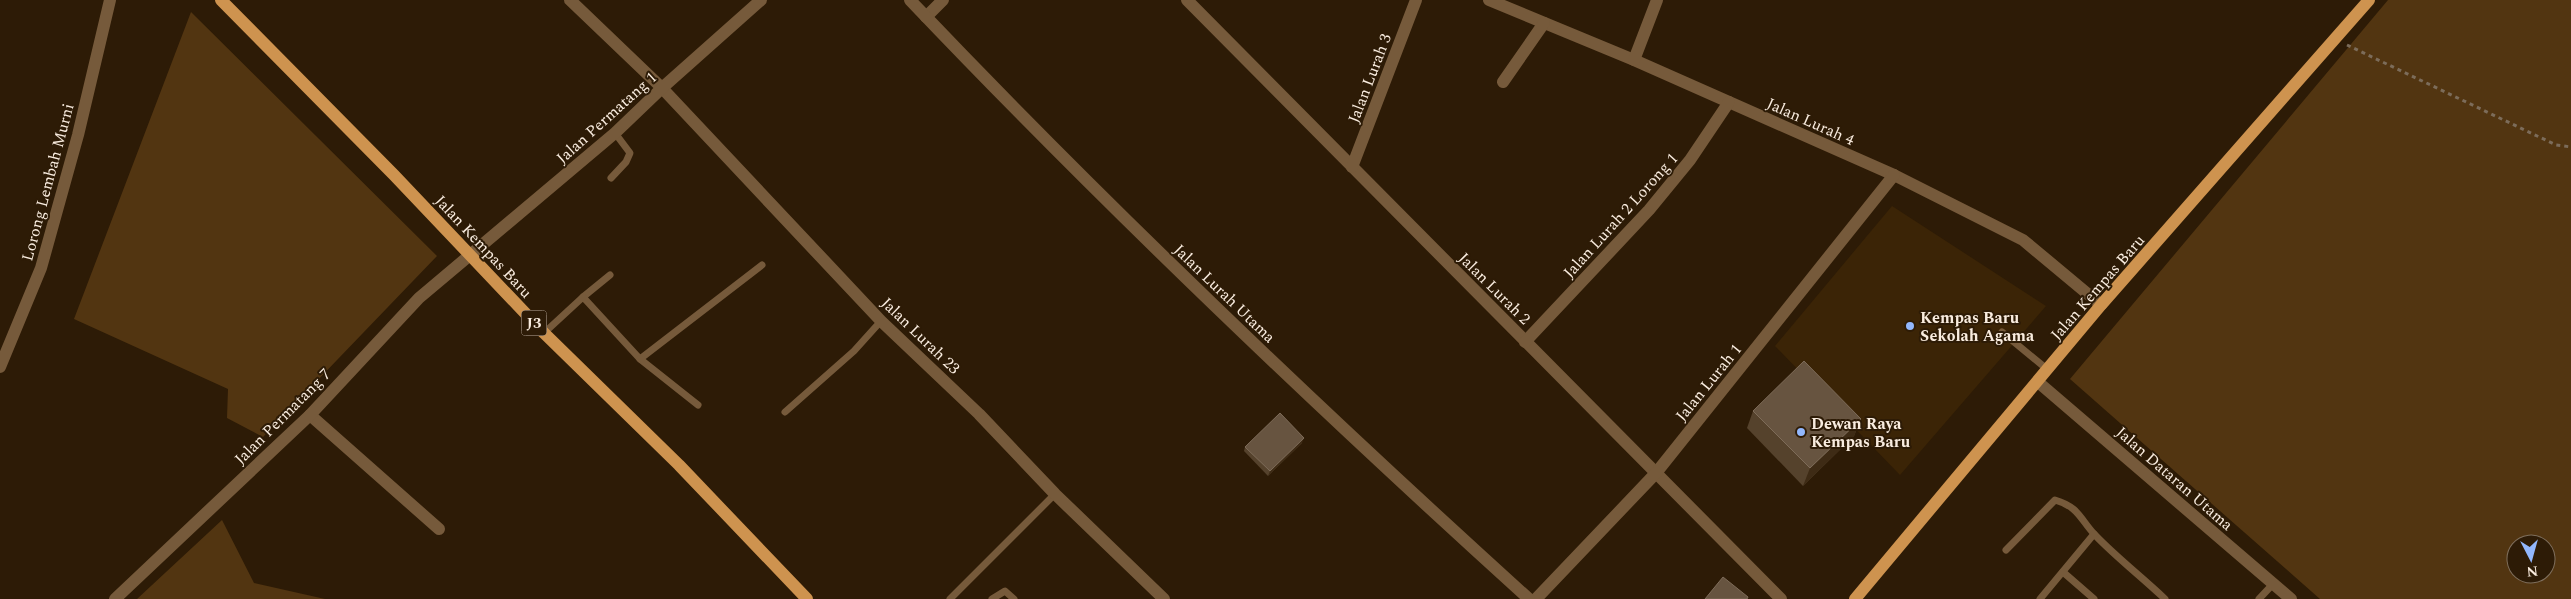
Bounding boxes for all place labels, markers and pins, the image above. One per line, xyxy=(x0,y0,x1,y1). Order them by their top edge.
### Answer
place label: Kempas Baru Sekolah Agama xyxy=(1920,306,2035,348)
marker: Kempas Baru Sekolah Agama xyxy=(1904,320,1916,332)
place label: Dewan Raya Kempas Baru xyxy=(1811,412,1911,454)
marker: Dewan Raya Kempas Baru xyxy=(1795,426,1807,438)

